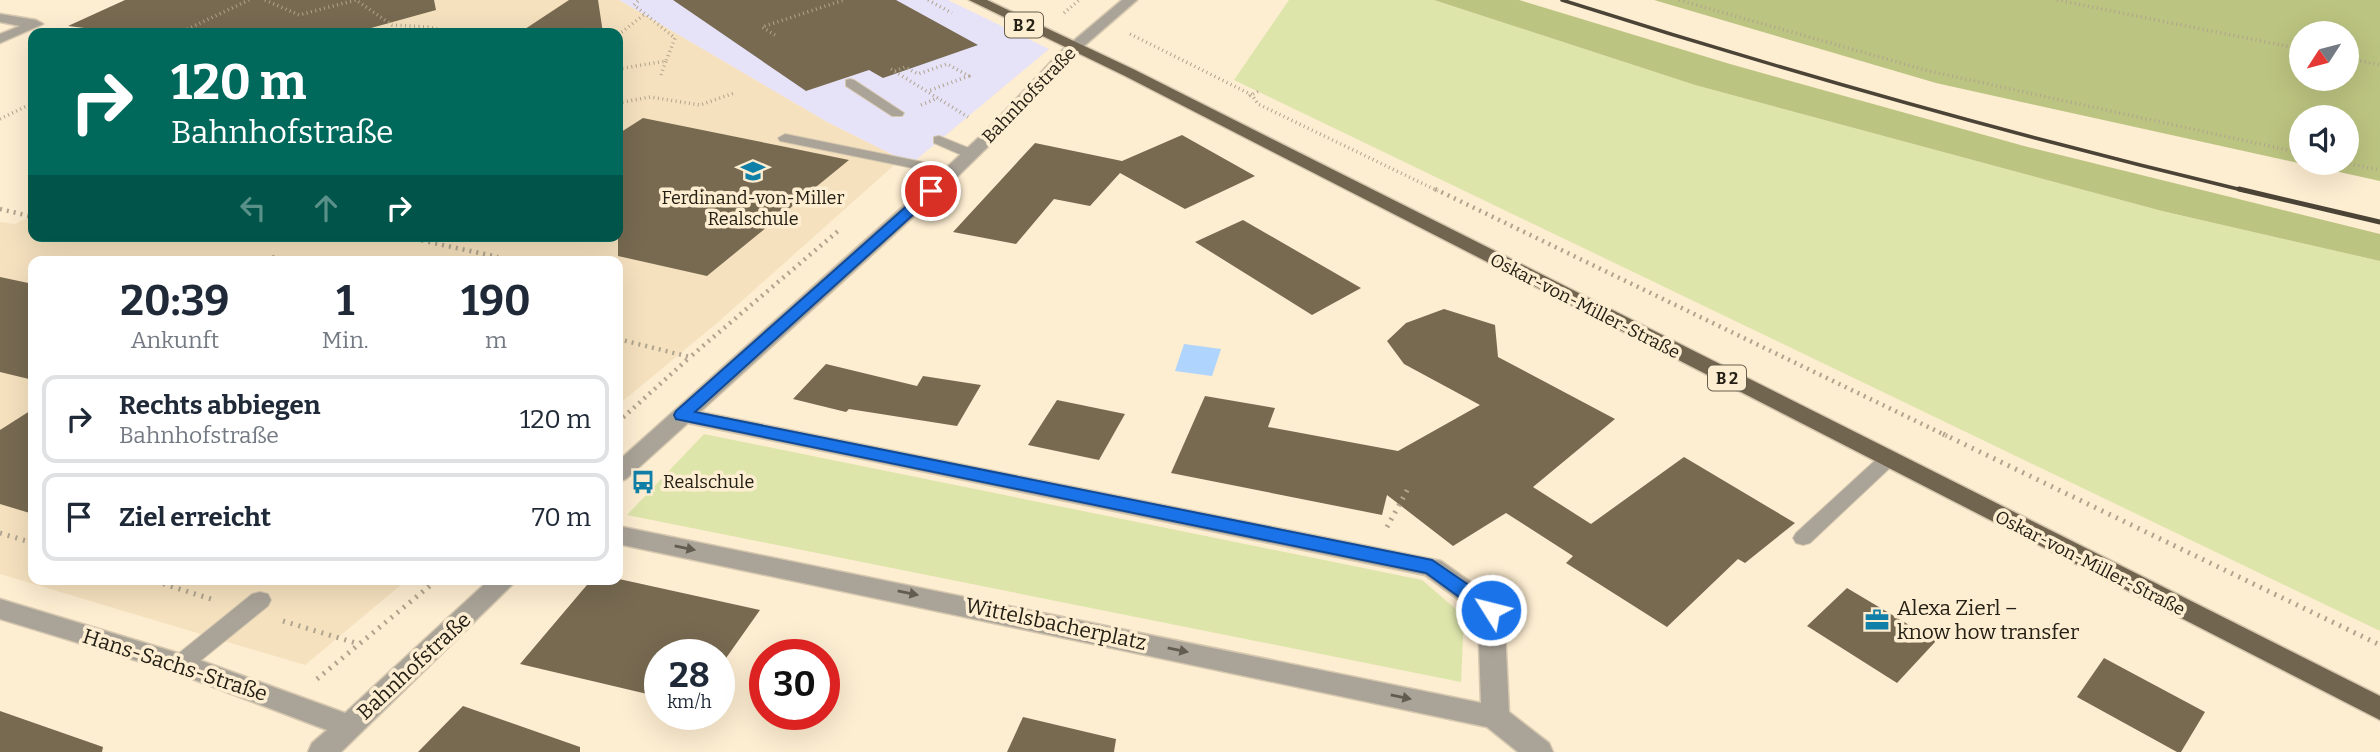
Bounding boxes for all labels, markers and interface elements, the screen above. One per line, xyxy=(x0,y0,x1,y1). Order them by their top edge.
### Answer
road number: B 2 xyxy=(1005,13,1043,38)
north arrow xyxy=(2289,21,2359,91)
map controls xyxy=(2289,21,2359,175)
street label: Bahnhofstraße xyxy=(978,42,1080,148)
text: 120 m xyxy=(171,53,306,112)
icon: right xyxy=(56,56,147,147)
button: sound xyxy=(2289,105,2359,175)
text: Bahnhofstraße xyxy=(171,113,394,151)
school or university icon: Ferdinand-von-Miller Realschule xyxy=(739,157,767,185)
pin xyxy=(901,161,961,221)
icon: arrive xyxy=(912,172,950,210)
place label: Ferdinand-von-Miller Realschule xyxy=(662,187,844,230)
icon: left xyxy=(234,189,272,227)
icon: ahead xyxy=(307,189,345,227)
icon: right xyxy=(380,189,418,227)
street label: Oskar-von-Miller-Straße xyxy=(1486,248,1684,364)
text: 20:39 xyxy=(120,276,229,326)
text: 1 xyxy=(336,276,354,326)
text: 190 xyxy=(461,276,531,326)
text: Ankunft xyxy=(131,326,219,354)
text: Min. xyxy=(322,326,369,354)
text: m xyxy=(485,326,507,354)
road number: B 2 xyxy=(1708,366,1746,390)
text: Rechts abbiegen xyxy=(119,390,321,421)
icon: right xyxy=(60,400,98,438)
text: 120 m xyxy=(520,404,591,435)
text: Bahnhofstraße xyxy=(119,421,279,449)
bus stop icon: Realschule xyxy=(629,468,657,496)
place label: Realschule xyxy=(663,471,754,493)
icon: arrive xyxy=(60,498,98,536)
text: Ziel erreicht xyxy=(119,502,271,533)
text: 70 m xyxy=(532,502,591,533)
street label: Oskar-von-Miller-Straße xyxy=(1991,505,2189,621)
one-way arrow xyxy=(674,543,696,554)
position arrow xyxy=(1454,573,1528,647)
one-way arrow xyxy=(897,588,919,599)
street label: Wittelsbacherplatz xyxy=(963,592,1149,656)
place label: Alexa Zierl – know how transfer xyxy=(1897,595,2079,645)
office icon: Alexa Zierl – know how transfer xyxy=(1863,606,1891,634)
street label: Bahnhofstraße xyxy=(352,607,476,725)
street label: Hans-Sachs-Straße xyxy=(79,623,271,707)
speed limit sign: 30 xyxy=(749,639,840,730)
one-way arrow xyxy=(1167,645,1189,656)
text: 28 xyxy=(669,654,710,696)
text: km/h xyxy=(667,691,712,713)
one-way arrow xyxy=(1390,691,1412,702)

